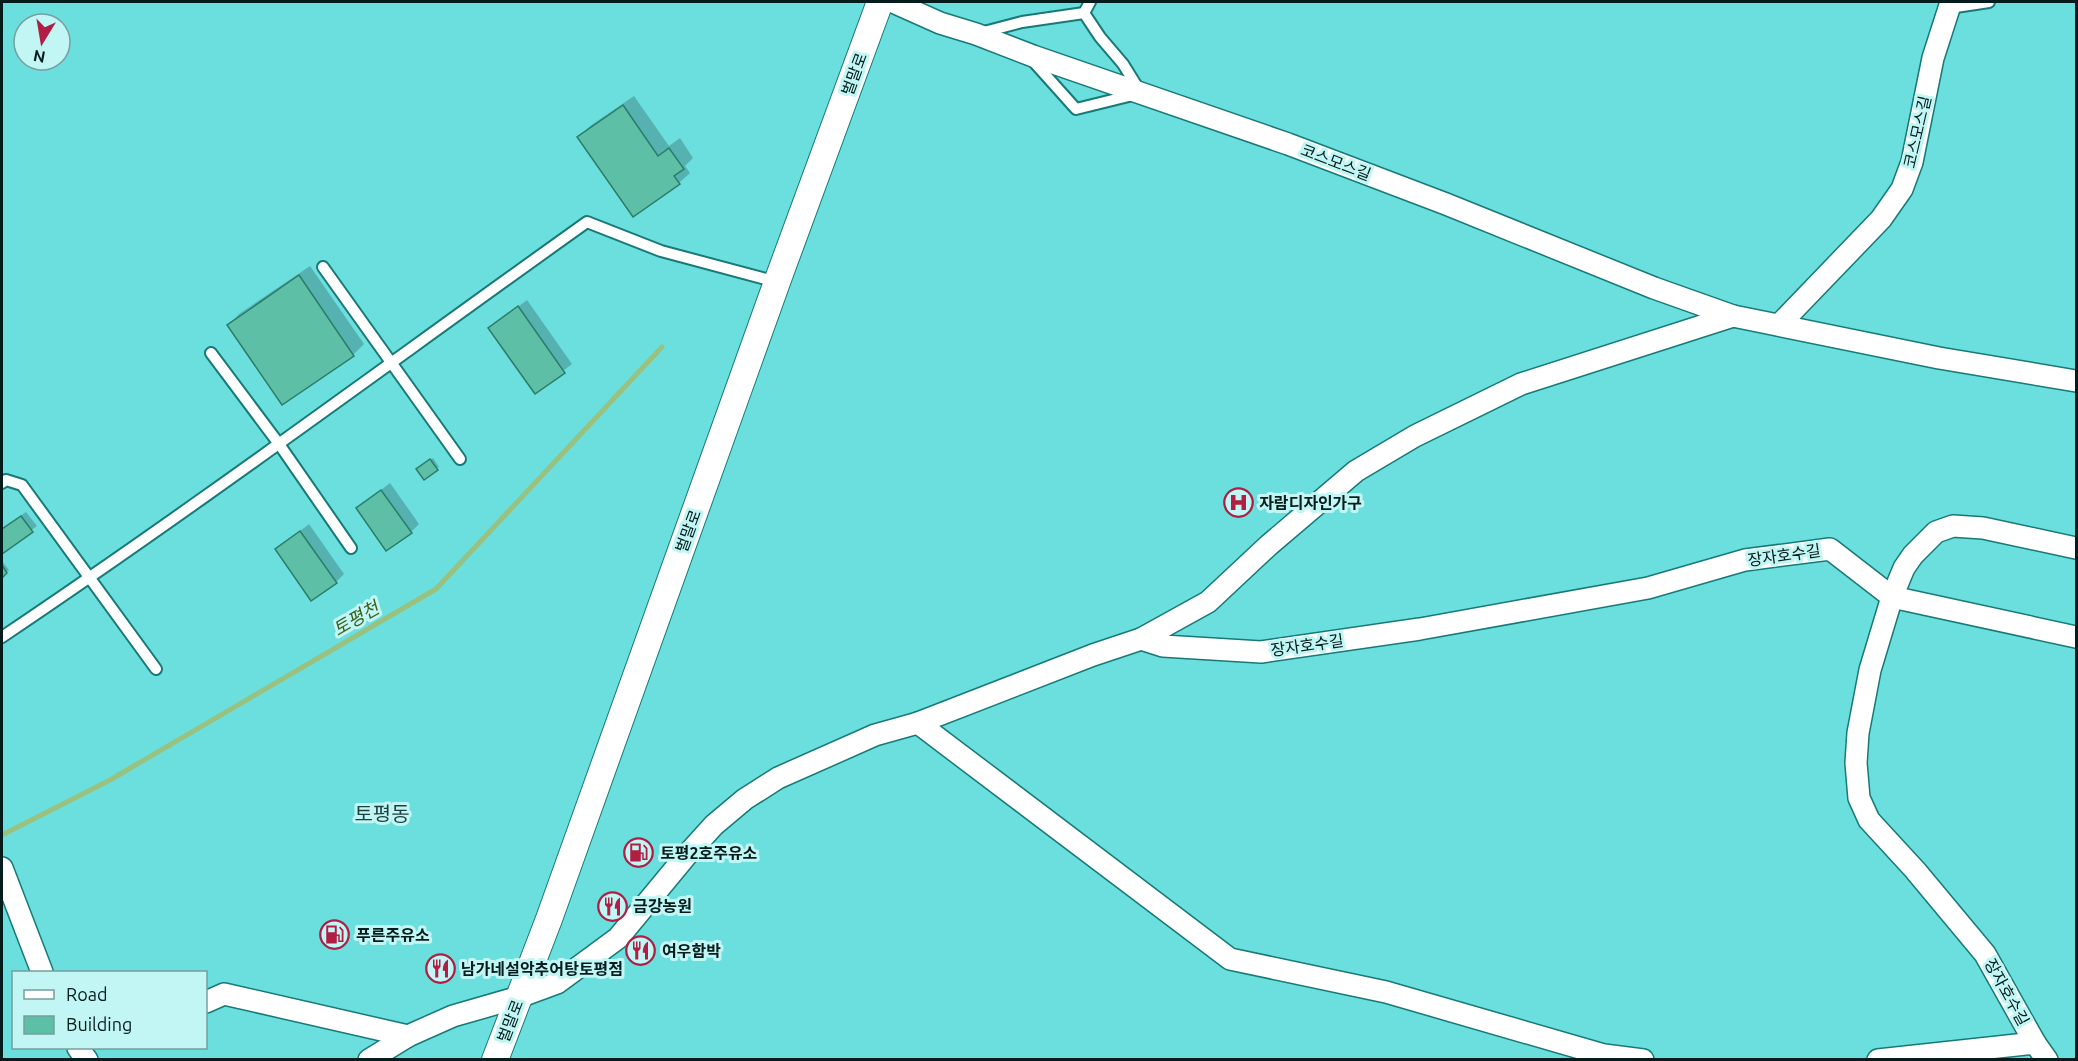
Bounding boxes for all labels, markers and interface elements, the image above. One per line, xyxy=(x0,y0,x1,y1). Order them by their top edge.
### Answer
north arrow xyxy=(12,12,72,72)
text: N xyxy=(32,47,47,67)
street label: 벌말로 xyxy=(838,50,870,98)
street label: 코스모스길 xyxy=(1900,94,1934,170)
street label: 코스모스길 xyxy=(1298,140,1374,184)
hospital icon: 자람디자인가구 xyxy=(1222,487,1254,519)
place label: 자람디자인가구 xyxy=(1259,494,1362,512)
street label: 벌말로 xyxy=(672,507,704,555)
street label: 장자호수길 xyxy=(1746,541,1822,569)
water label: 토평천 xyxy=(329,596,384,639)
street label: 장자호수길 xyxy=(1269,631,1345,659)
district label: 토평동 xyxy=(354,802,410,825)
fuel station icon: 토평2호주유소 xyxy=(623,837,655,869)
place label: 토평2호주유소 xyxy=(660,844,758,862)
restaurant icon: 금강농원 xyxy=(596,890,628,922)
place label: 금강농원 xyxy=(633,897,692,915)
fuel station icon: 푸른주유소 xyxy=(319,919,351,951)
place label: 푸른주유소 xyxy=(356,926,430,944)
restaurant icon: 여우함박 xyxy=(625,935,657,967)
place label: 여우함박 xyxy=(662,942,721,960)
restaurant icon: 남가네설악추어탕토평점 xyxy=(424,953,456,985)
street label: 장자호수길 xyxy=(1981,955,2033,1029)
place label: 남가네설악추어탕토평점 xyxy=(461,960,623,978)
legend xyxy=(12,971,207,1049)
text: Road xyxy=(66,984,108,1004)
street label: 벌말로 xyxy=(494,997,526,1045)
text: Building xyxy=(66,1014,132,1034)

